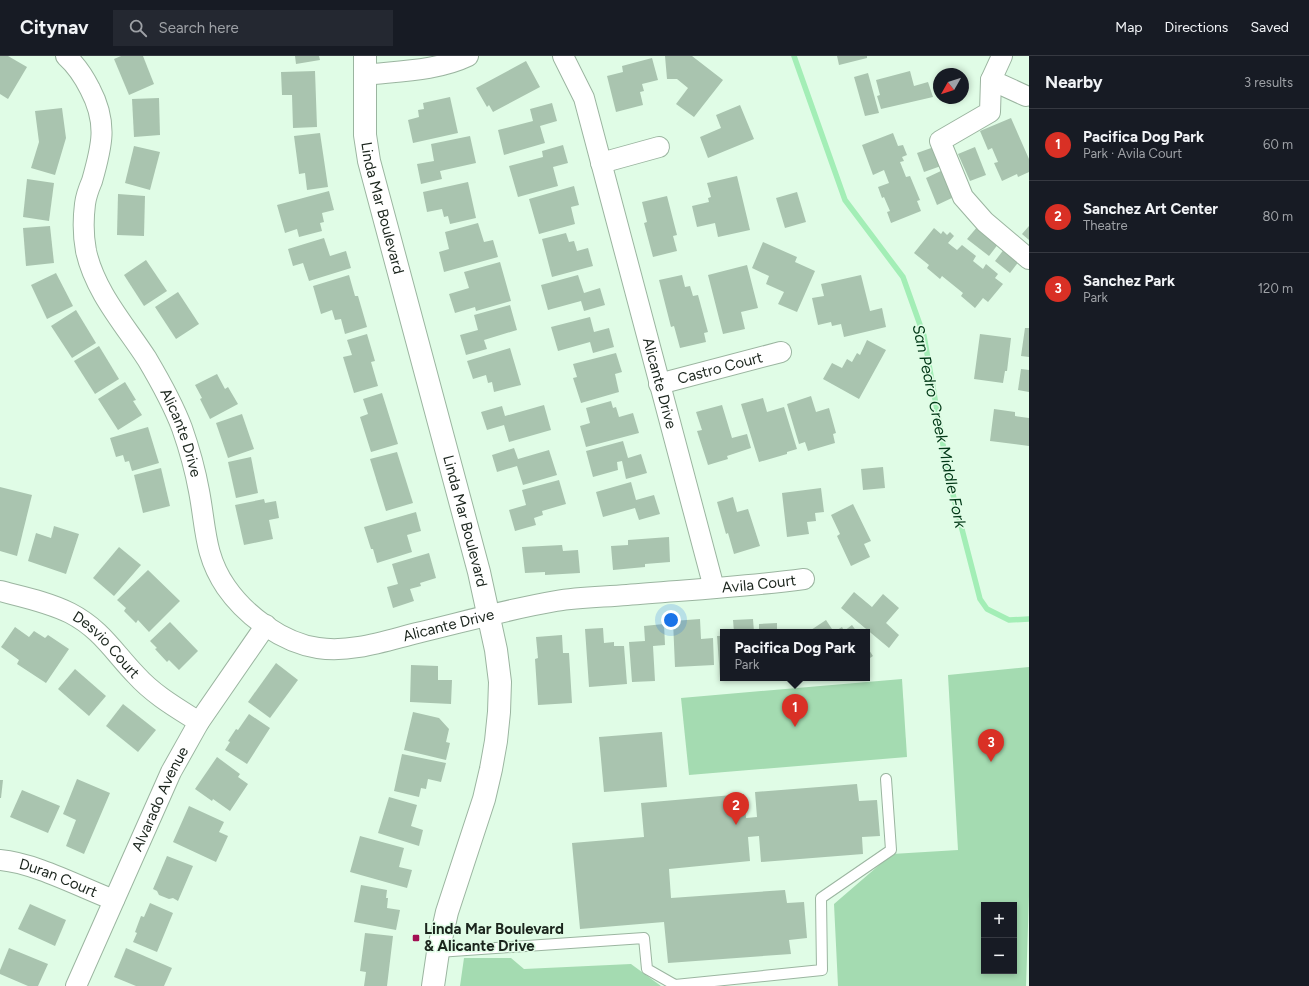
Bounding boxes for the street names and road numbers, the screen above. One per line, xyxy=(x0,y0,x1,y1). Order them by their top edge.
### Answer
street label: Linda Mar Boulevard xyxy=(357,141,408,276)
street label: Alicante Drive xyxy=(639,336,680,431)
street label: Castro Court xyxy=(675,348,765,388)
street label: Alicante Drive xyxy=(156,385,205,479)
street label: Linda Mar Boulevard xyxy=(439,453,491,589)
street label: Avila Court xyxy=(721,571,797,597)
street label: Alicante Drive xyxy=(401,605,496,645)
street label: Desvio Court xyxy=(69,607,144,682)
street label: Alvarado Avenue xyxy=(128,744,192,854)
street label: Duran Court xyxy=(17,855,100,901)

